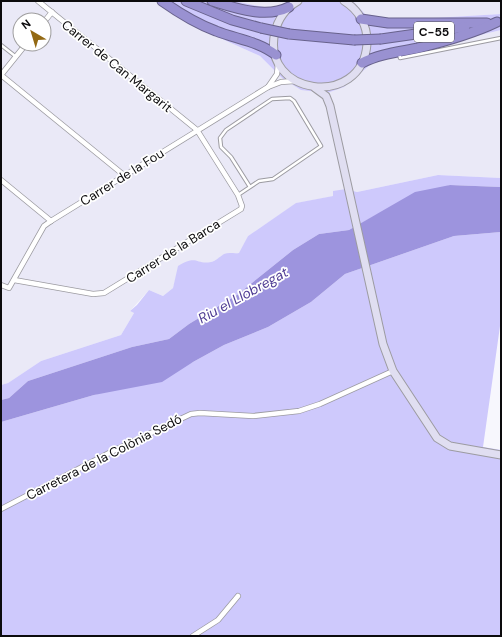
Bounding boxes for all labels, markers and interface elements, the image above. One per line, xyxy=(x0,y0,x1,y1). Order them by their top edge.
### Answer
north arrow xyxy=(12,12,52,52)
text: N xyxy=(18,16,33,32)
street label: Carrer de Can Margarit xyxy=(58,16,176,116)
road number: C-55 xyxy=(414,22,454,42)
street label: Carrer de la Fou xyxy=(77,144,167,210)
street label: Carrer de la Barca xyxy=(123,215,223,287)
water label: Riu el Llobregat xyxy=(195,263,292,327)
street label: Carretera de la Colònia Sedó xyxy=(23,410,185,504)

